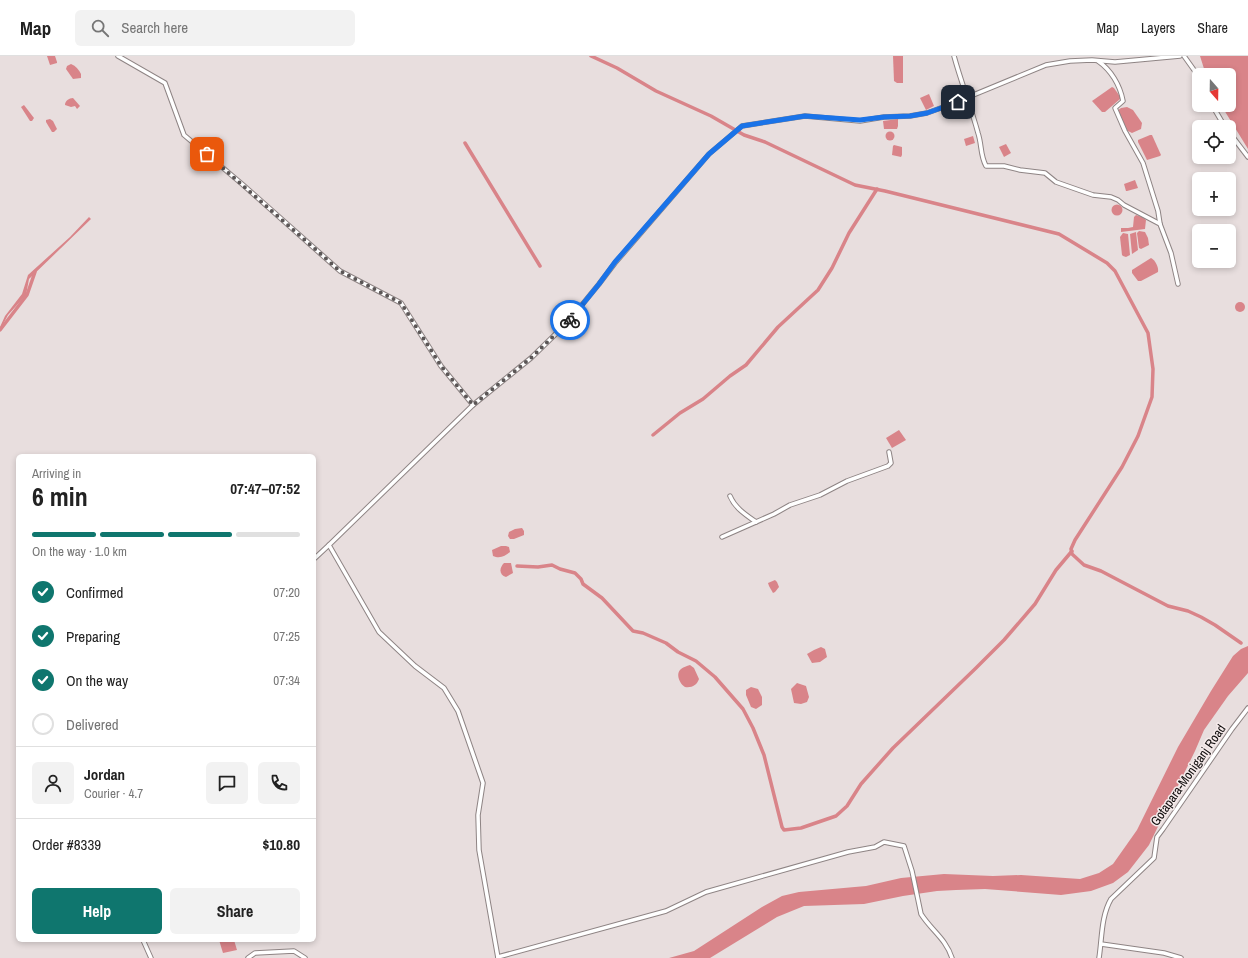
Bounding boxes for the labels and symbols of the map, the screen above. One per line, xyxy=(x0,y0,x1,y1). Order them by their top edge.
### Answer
north arrow xyxy=(1192,68,1236,112)
pin xyxy=(941,85,975,119)
pin xyxy=(190,137,224,171)
courier xyxy=(550,300,590,340)
street label: Gotapara-Moniganj Road xyxy=(1147,721,1229,829)

